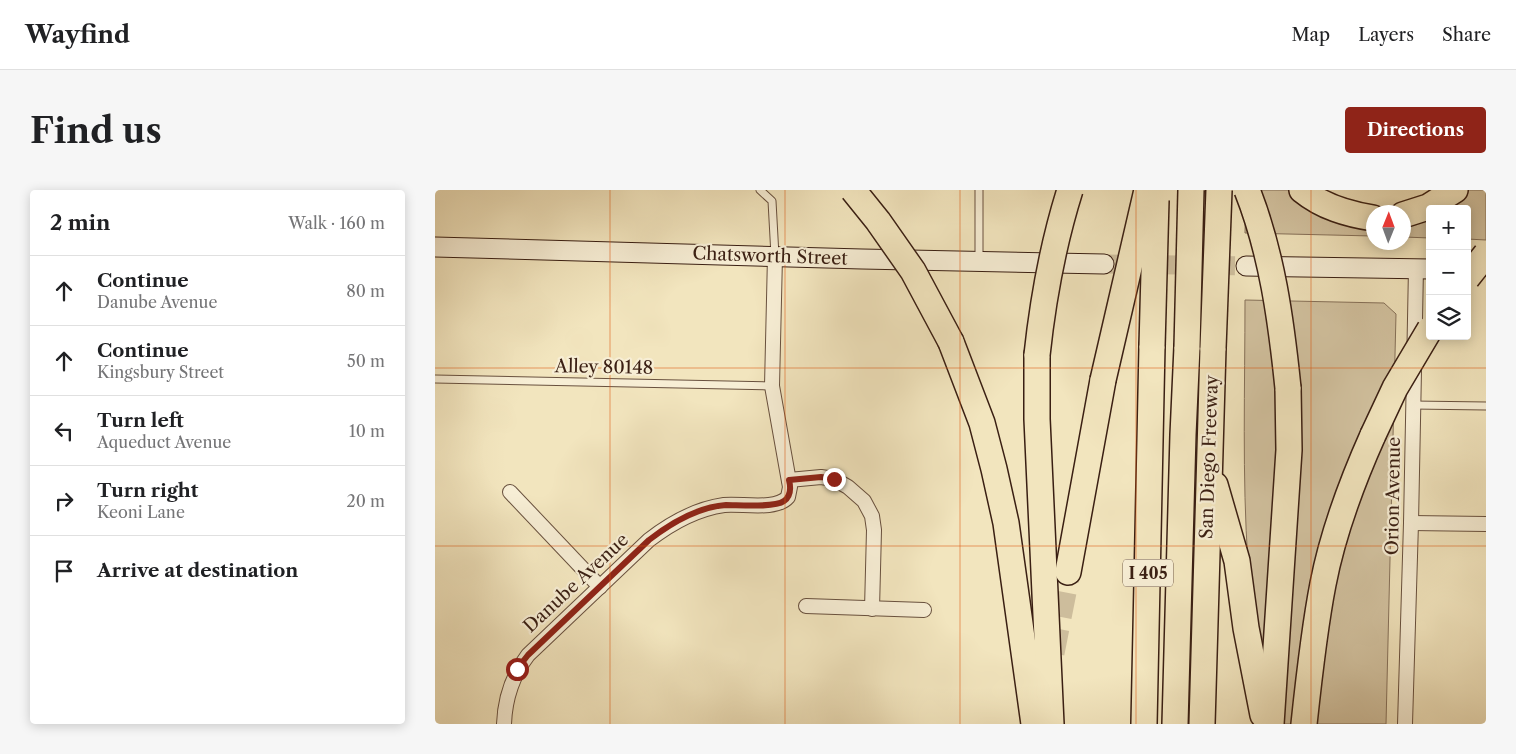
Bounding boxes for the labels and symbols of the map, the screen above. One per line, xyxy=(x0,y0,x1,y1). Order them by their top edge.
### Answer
north arrow xyxy=(1366,205,1411,250)
street label: Chatsworth Street xyxy=(692,242,849,270)
street label: Alley 80148 xyxy=(553,355,654,379)
street label: San Diego Freeway xyxy=(1195,374,1223,539)
street label: Orion Avenue xyxy=(1381,437,1405,555)
route end xyxy=(823,468,846,491)
street label: Danube Avenue xyxy=(519,529,633,637)
road number: I 405 xyxy=(1123,559,1173,586)
route start xyxy=(506,658,529,681)

